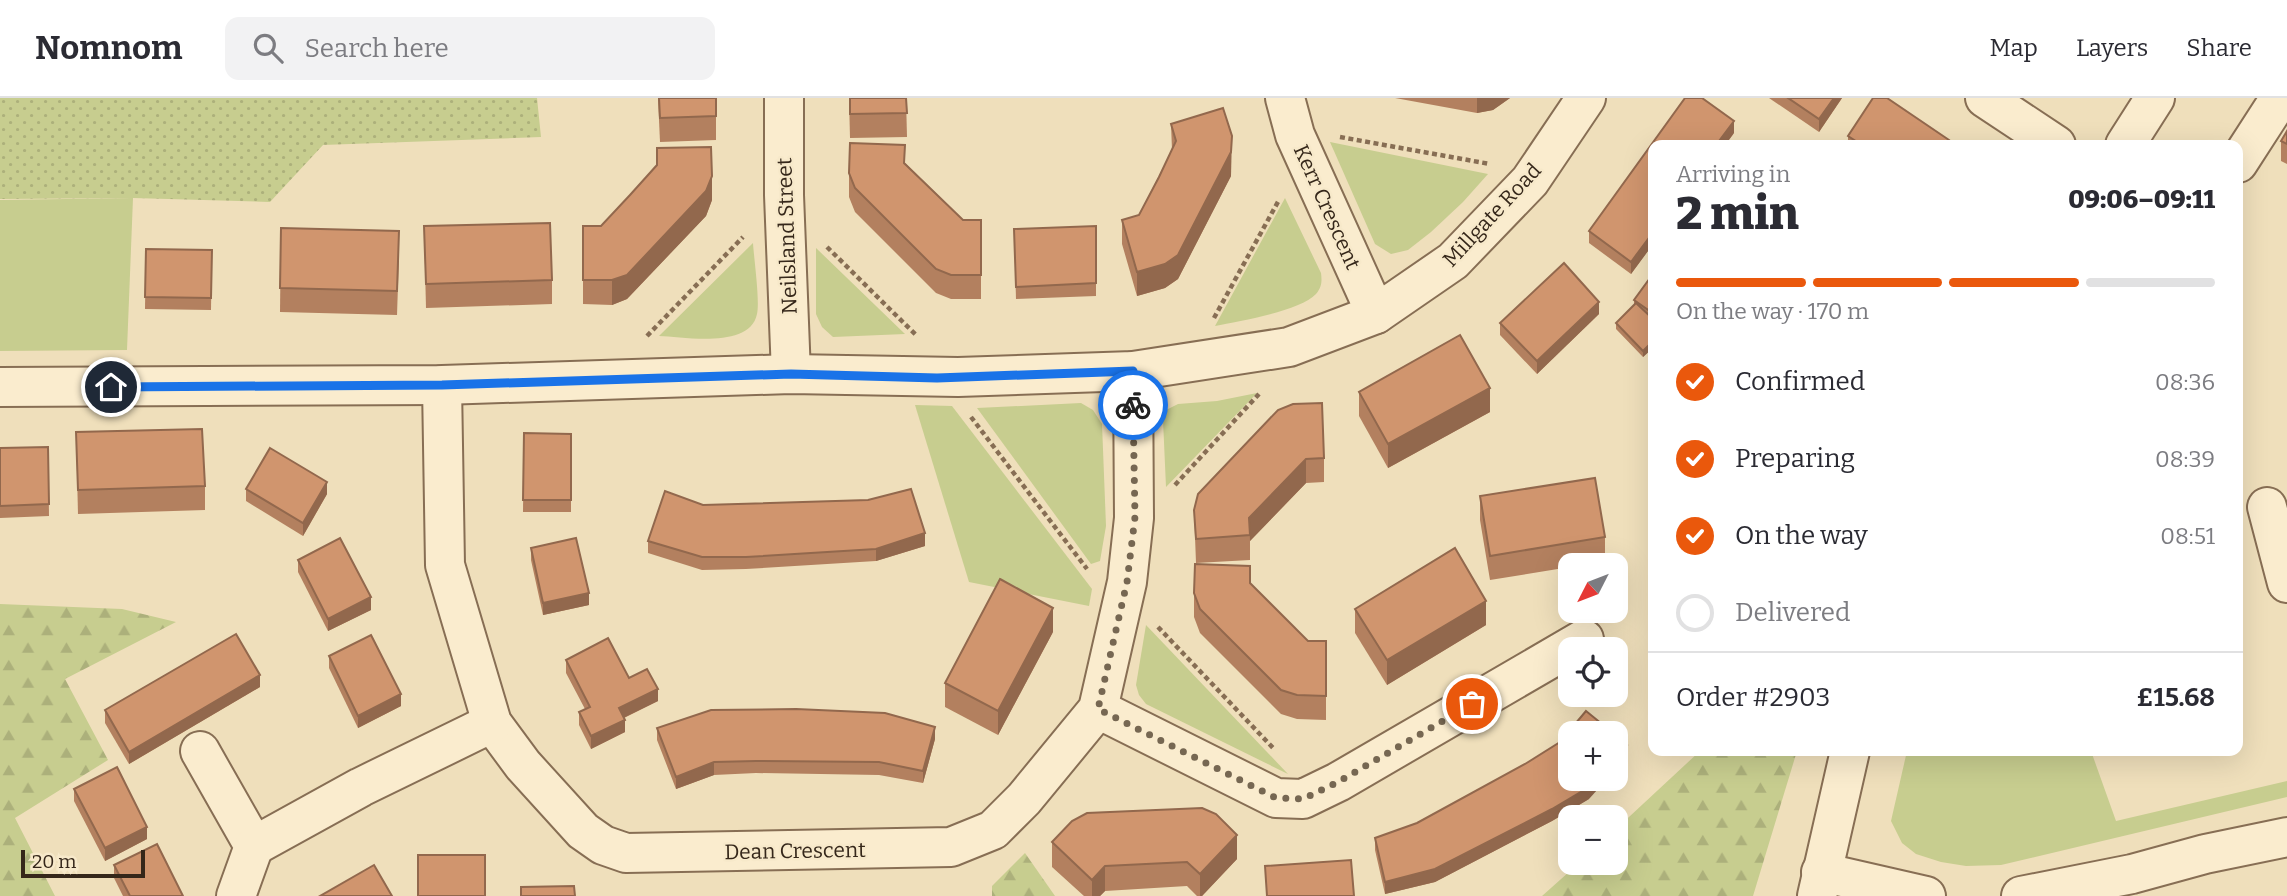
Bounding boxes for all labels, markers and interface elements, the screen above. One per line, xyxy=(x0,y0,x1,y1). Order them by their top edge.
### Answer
search box xyxy=(225,17,715,80)
text: Nomnom xyxy=(35,28,183,68)
icon: search xyxy=(249,29,287,67)
text: Search here xyxy=(305,33,449,64)
text: Map xyxy=(1990,34,2038,62)
text: Layers xyxy=(2076,34,2148,62)
text: Share xyxy=(2186,34,2252,62)
street label: Kerr Crescent xyxy=(1288,141,1366,274)
street label: Neilsland Street xyxy=(771,157,803,315)
street label: Millgate Road xyxy=(1437,158,1547,272)
text: Arriving in xyxy=(1676,160,1790,188)
text: 09:06–09:11 xyxy=(2068,184,2215,215)
text: 2 min xyxy=(1676,186,1799,241)
text: On the way · 170 m xyxy=(1676,297,1869,325)
pin xyxy=(81,357,141,417)
icon: check xyxy=(1676,363,1714,401)
text: Confirmed xyxy=(1735,366,1865,397)
icon: home xyxy=(92,368,130,406)
text: 08:36 xyxy=(2155,368,2215,396)
courier xyxy=(1098,370,1168,440)
icon: bike xyxy=(1114,386,1152,424)
icon: check xyxy=(1676,440,1714,478)
text: Preparing xyxy=(1735,443,1855,474)
text: 08:39 xyxy=(2155,445,2215,473)
icon: check xyxy=(1676,517,1714,555)
text: On the way xyxy=(1735,520,1868,551)
text: 08:51 xyxy=(2160,522,2215,550)
north arrow xyxy=(1558,553,1628,623)
map controls xyxy=(1558,553,1628,875)
text: Delivered xyxy=(1735,597,1850,628)
button: locate xyxy=(1558,637,1628,707)
pin xyxy=(1442,674,1502,734)
text: Order #2903 xyxy=(1676,682,1830,713)
text: £15.68 xyxy=(2136,682,2215,713)
icon: bag xyxy=(1453,685,1491,723)
button: + xyxy=(1558,721,1628,791)
button: − xyxy=(1558,805,1628,875)
street label: Dean Crescent xyxy=(724,837,866,865)
scale bar xyxy=(21,847,145,879)
text: 20 m xyxy=(32,850,76,873)

